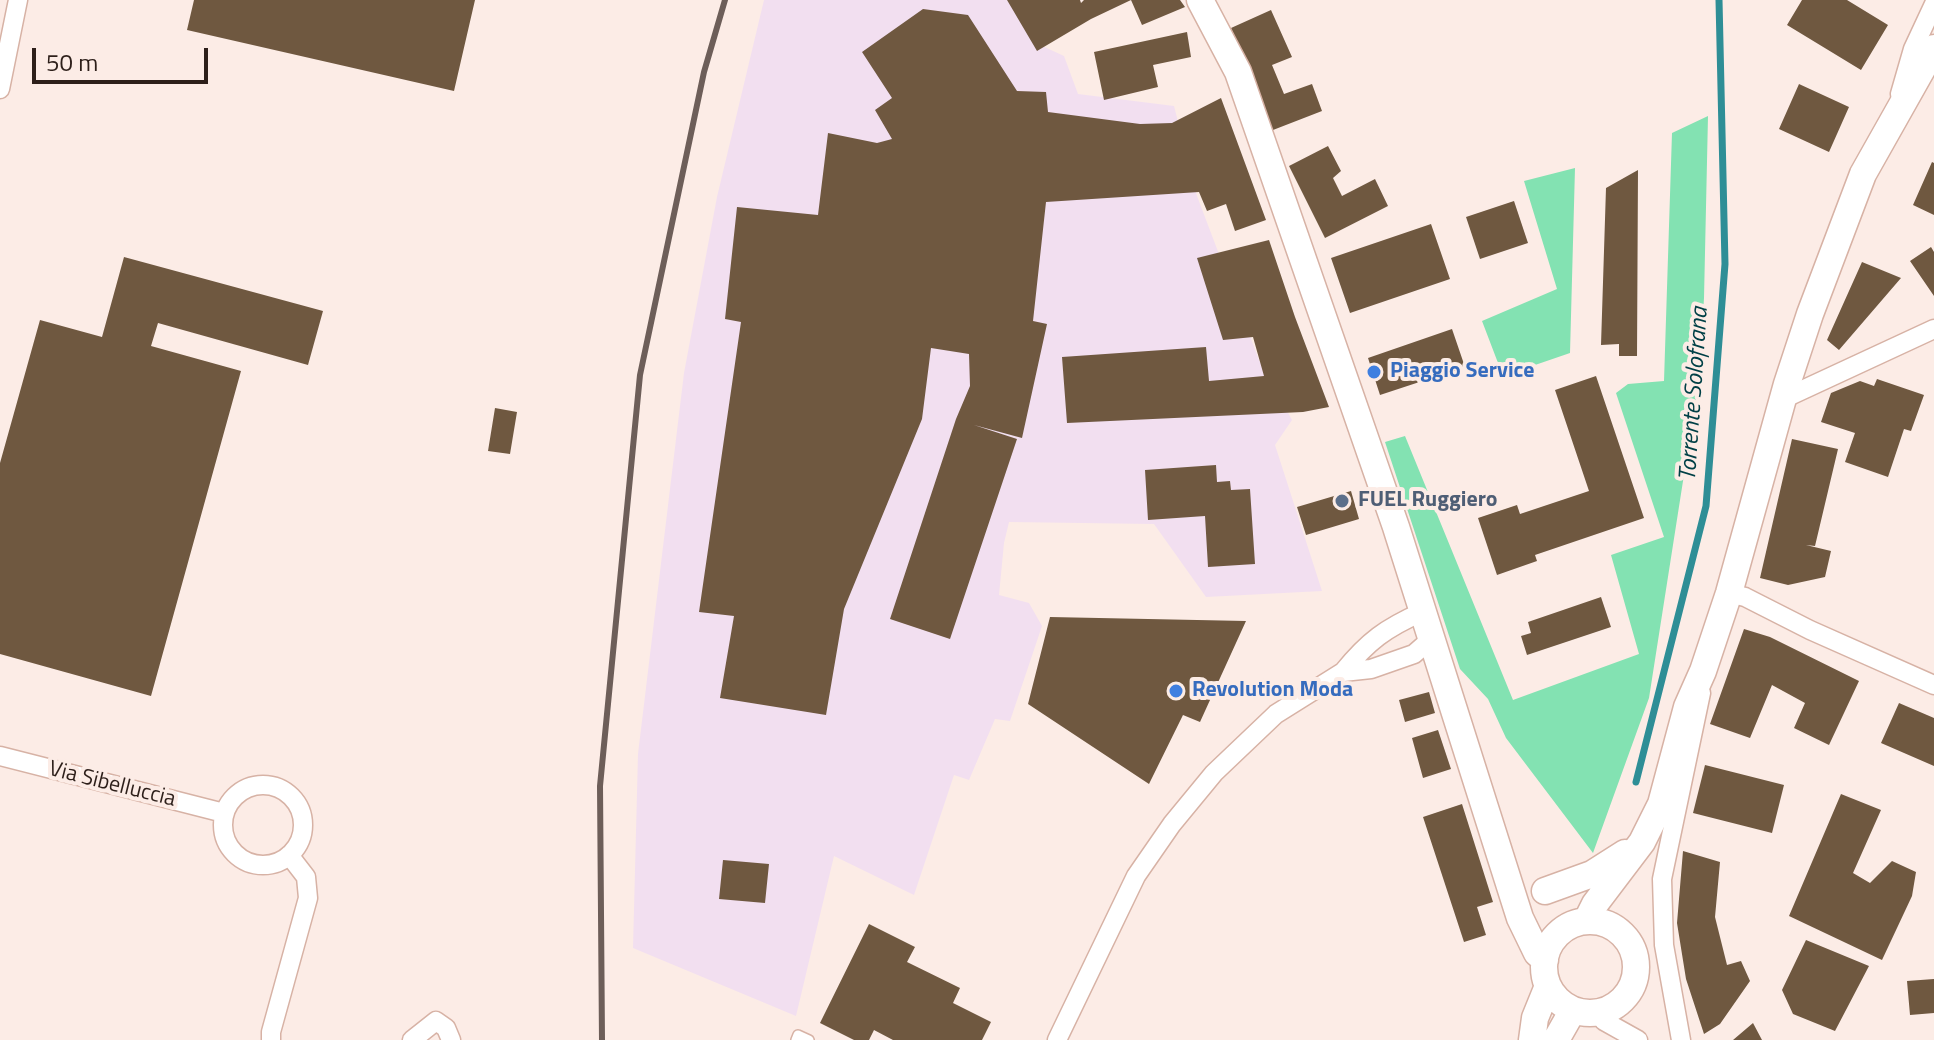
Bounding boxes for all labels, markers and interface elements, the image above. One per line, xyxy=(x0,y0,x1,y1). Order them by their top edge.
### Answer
scale bar xyxy=(36,32,212,82)
text: 50 m xyxy=(46,44,98,80)
water label: Torrente Solofrana xyxy=(1675,306,1715,482)
place label: Piaggio Service xyxy=(1390,359,1535,385)
marker: Piaggio Service xyxy=(1365,363,1383,381)
place label: FUEL Ruggiero xyxy=(1358,488,1498,514)
marker: FUEL Ruggiero xyxy=(1333,492,1351,510)
place label: Revolution Moda xyxy=(1192,678,1353,704)
marker: Revolution Moda xyxy=(1167,682,1185,700)
street label: Via Sibelluccia xyxy=(46,757,178,813)

